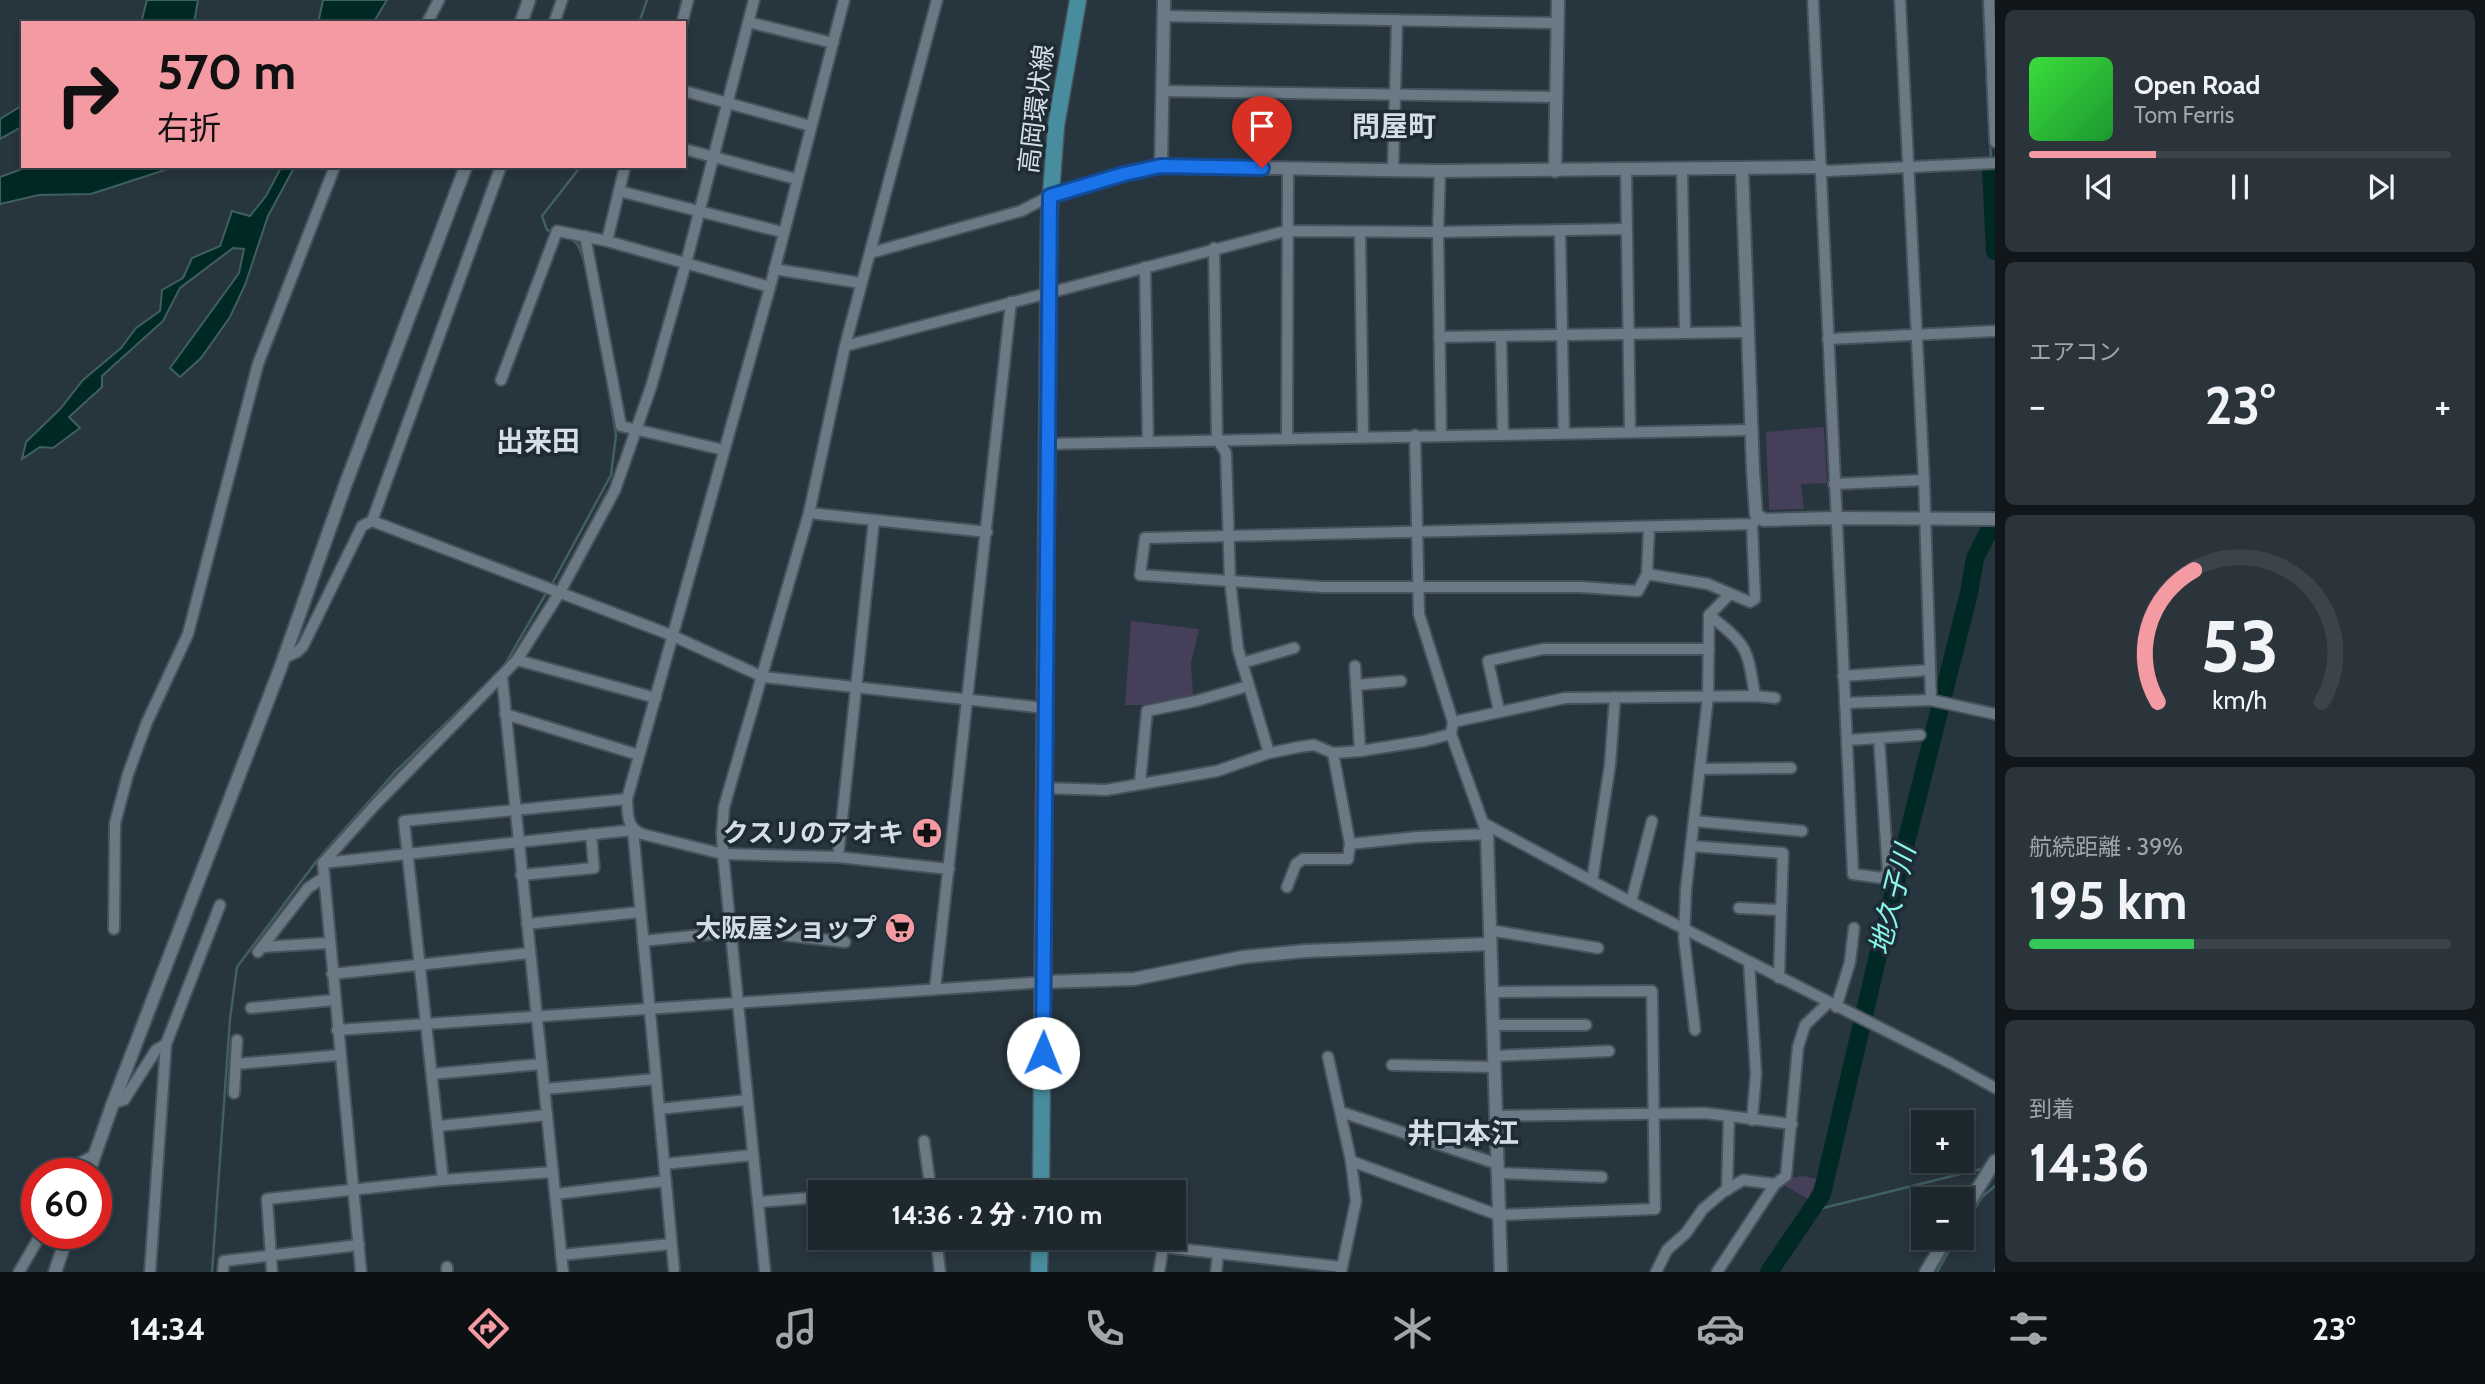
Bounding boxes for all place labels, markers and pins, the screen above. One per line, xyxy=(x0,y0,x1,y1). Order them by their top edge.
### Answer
pin xyxy=(1232,96,1292,168)
pharmacy icon: クスリのアオキ xyxy=(910,816,944,850)
place label: クスリのアオキ xyxy=(723,817,904,849)
supermarket icon: 大阪屋ショップ xyxy=(883,911,917,945)
place label: 大阪屋ショップ xyxy=(695,912,877,944)

